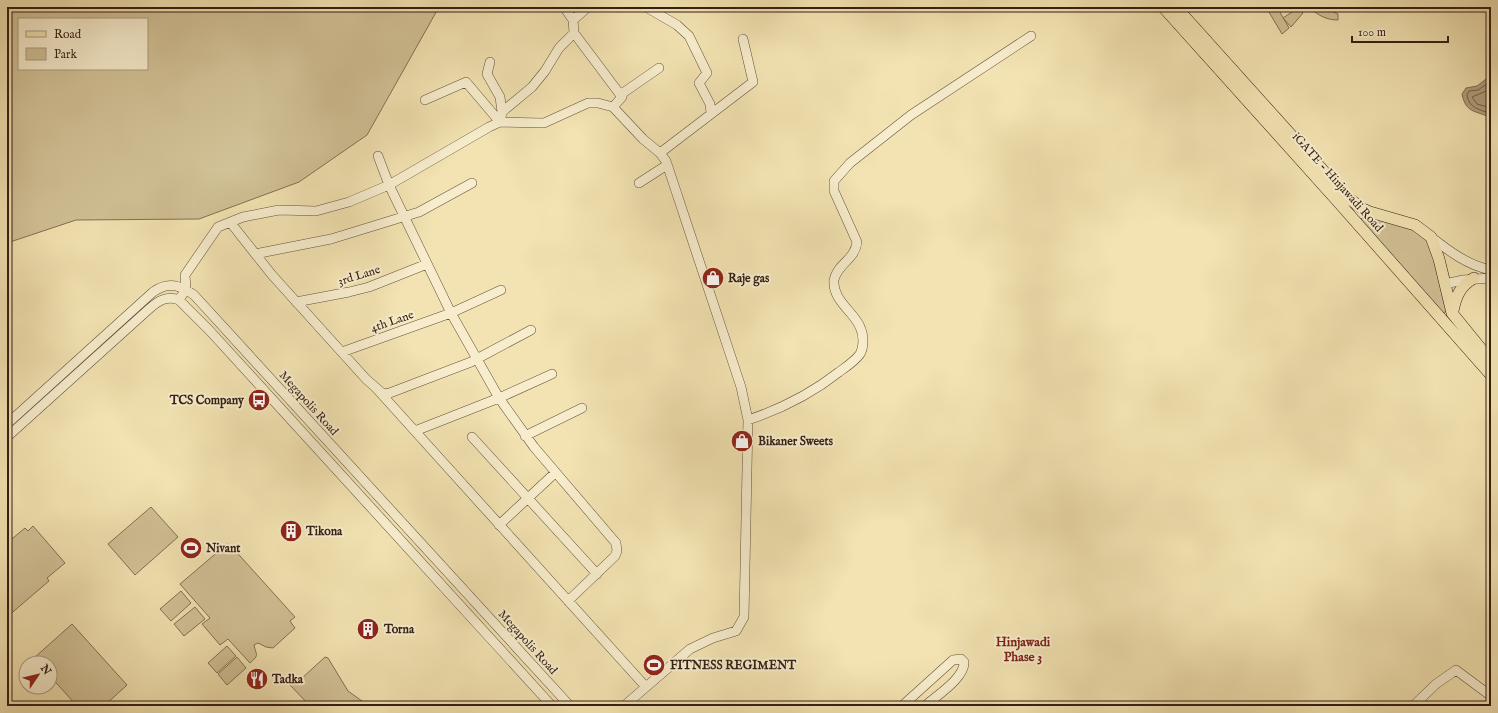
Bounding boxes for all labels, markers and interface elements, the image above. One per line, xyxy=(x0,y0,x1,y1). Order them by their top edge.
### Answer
legend xyxy=(18,18,148,70)
scale bar xyxy=(1352,18,1448,44)
text: 100 m xyxy=(1358,25,1386,40)
text: Road xyxy=(54,27,82,42)
text: Park xyxy=(54,47,77,62)
street label: iGATE - Hinjawadi Road xyxy=(1289,130,1387,236)
street label: 3rd Lane xyxy=(336,262,383,289)
shop icon: Raje gas xyxy=(700,265,726,291)
place label: Raje gas xyxy=(728,271,770,287)
street label: 4th Lane xyxy=(369,307,416,336)
street label: Megapolis Road xyxy=(275,368,342,440)
bus stop icon: TCS Company xyxy=(246,387,272,413)
place label: TCS Company xyxy=(169,393,245,409)
shop icon: Bikaner Sweets xyxy=(729,428,755,454)
place label: Bikaner Sweets xyxy=(758,434,834,449)
building icon: Tikona xyxy=(278,518,304,544)
place label: Tikona xyxy=(305,524,343,539)
sports icon: Nivant xyxy=(178,535,204,561)
place label: Nivant xyxy=(205,541,241,556)
street label: Megapolis Road xyxy=(494,607,561,679)
building icon: Torna xyxy=(355,616,381,642)
place label: Torna xyxy=(383,622,415,637)
district label: Hinjawadi Phase 3 xyxy=(996,634,1051,666)
sports icon: FITNESS REGIMENT xyxy=(641,652,667,678)
north arrow xyxy=(18,655,58,695)
place label: FITNESS REGIMENT xyxy=(670,658,796,673)
text: N xyxy=(36,661,54,678)
restaurant icon: Tadka xyxy=(244,666,270,692)
place label: Tadka xyxy=(271,672,304,687)

